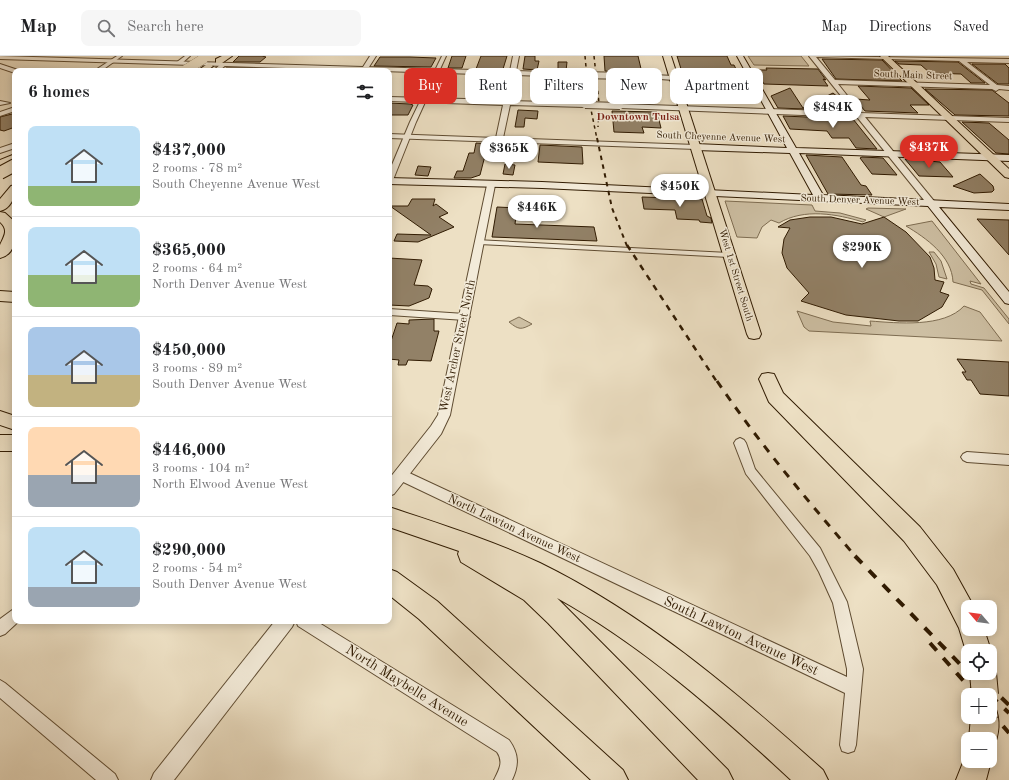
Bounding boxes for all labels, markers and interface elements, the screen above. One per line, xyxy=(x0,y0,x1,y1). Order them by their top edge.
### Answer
search box xyxy=(81,10,361,46)
icon: search xyxy=(95,17,117,39)
text: Map xyxy=(20,18,57,37)
text: Search here xyxy=(127,20,204,35)
text: Map xyxy=(821,20,847,34)
text: Directions xyxy=(869,20,931,34)
text: Saved xyxy=(953,20,989,34)
chip: Buy xyxy=(404,68,457,104)
chip: Rent xyxy=(465,68,522,104)
chip: Filters xyxy=(530,68,598,104)
chip: New xyxy=(606,68,662,104)
chip: Apartment xyxy=(670,68,763,104)
street label: South Main Street xyxy=(873,69,953,81)
icon: filters xyxy=(354,81,376,103)
text: 6 homes xyxy=(28,84,90,101)
pin: $484K xyxy=(805,95,861,129)
text: $484K xyxy=(813,101,853,114)
district label: Downtown Tulsa xyxy=(596,112,680,123)
street label: South Cheyenne Avenue West xyxy=(656,130,786,144)
pin: $437K xyxy=(901,135,957,169)
pin: $365K xyxy=(481,136,537,170)
text: $437K xyxy=(909,141,949,154)
icon: home xyxy=(60,142,108,190)
text: $437,000 xyxy=(152,142,226,159)
text: $365K xyxy=(489,142,529,155)
text: 2 rooms · 78 m² xyxy=(152,162,242,175)
pin: $450K xyxy=(652,174,708,208)
text: South Cheyenne Avenue West xyxy=(152,178,320,191)
text: $450K xyxy=(660,180,700,193)
street label: South Denver Avenue West xyxy=(800,193,920,207)
pin: $446K xyxy=(509,195,565,229)
text: $446K xyxy=(517,201,557,214)
street label: West 1st Street South xyxy=(717,228,755,323)
pin: $290K xyxy=(834,235,890,269)
text: $290K xyxy=(842,241,882,254)
text: $365,000 xyxy=(152,242,226,259)
icon: home xyxy=(60,243,108,291)
text: 2 rooms · 64 m² xyxy=(152,262,242,275)
text: North Denver Avenue West xyxy=(152,278,307,291)
street label: West Archer Street North xyxy=(438,278,478,414)
text: $450,000 xyxy=(152,342,226,359)
icon: home xyxy=(60,343,108,391)
text: 3 rooms · 89 m² xyxy=(152,362,242,375)
text: South Denver Avenue West xyxy=(152,378,307,391)
text: $446,000 xyxy=(152,442,226,459)
icon: home xyxy=(60,443,108,491)
text: 3 rooms · 104 m² xyxy=(152,462,250,475)
text: North Elwood Avenue West xyxy=(152,478,308,491)
street label: North Lawton Avenue West xyxy=(446,493,582,565)
text: $290,000 xyxy=(152,542,226,559)
icon: home xyxy=(60,543,108,591)
text: 2 rooms · 54 m² xyxy=(152,562,242,575)
text: South Denver Avenue West xyxy=(152,578,307,591)
street label: South Lawton Avenue West xyxy=(661,594,821,678)
north arrow xyxy=(961,600,997,636)
map controls xyxy=(961,600,997,768)
street label: North Maybelle Avenue xyxy=(343,643,471,729)
button: locate xyxy=(961,644,997,680)
button: + xyxy=(961,688,997,724)
button: − xyxy=(961,732,997,768)

